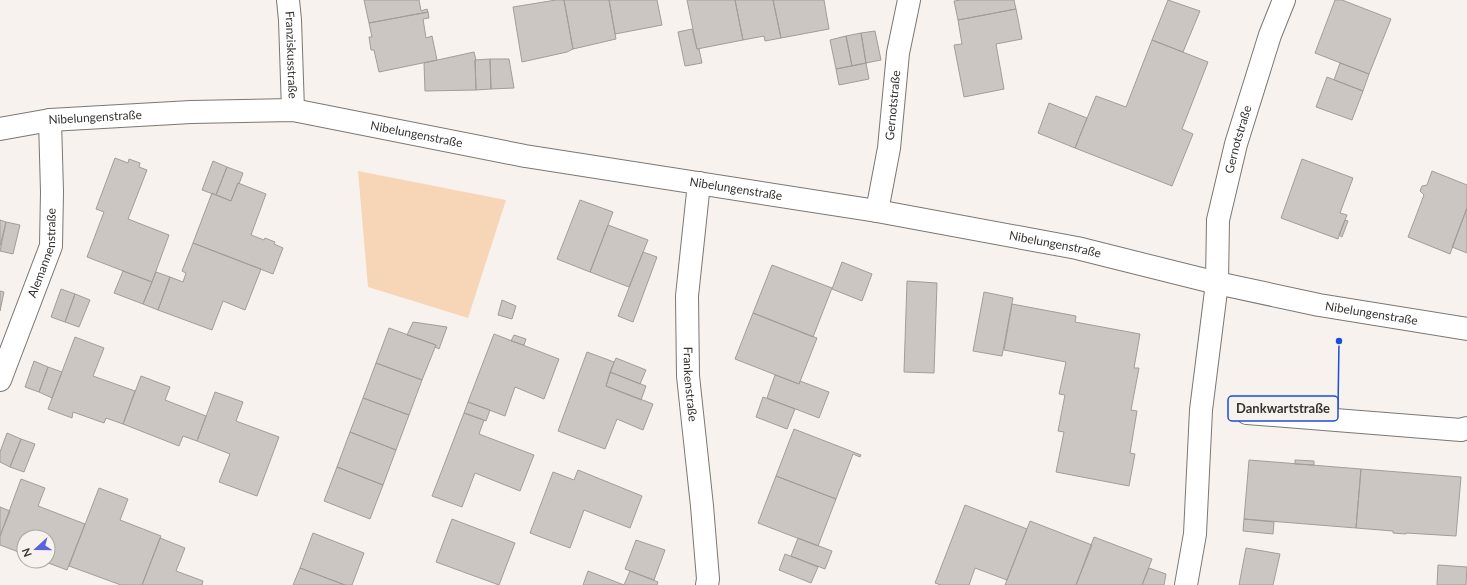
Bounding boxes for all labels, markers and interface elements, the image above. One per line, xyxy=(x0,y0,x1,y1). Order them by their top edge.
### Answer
street label: Franziskusstraße xyxy=(282,10,301,99)
street label: Gernotstraße xyxy=(882,70,903,141)
street label: Gernotstraße xyxy=(1221,103,1255,175)
street label: Nibelungenstraße xyxy=(48,107,142,127)
street label: Nibelungenstraße xyxy=(369,118,464,150)
street label: Nibelungenstraße xyxy=(689,174,783,203)
street label: Alemannenstraße xyxy=(24,208,59,300)
street label: Nibelungenstraße xyxy=(1008,228,1103,261)
street label: Nibelungenstraße xyxy=(1324,298,1419,328)
street label: Frankenstraße xyxy=(681,347,701,422)
callout: Dankwartstraße xyxy=(1228,396,1338,421)
text: Dankwartstraße xyxy=(1236,400,1330,416)
north arrow xyxy=(16,529,56,569)
text: N xyxy=(19,546,34,559)

